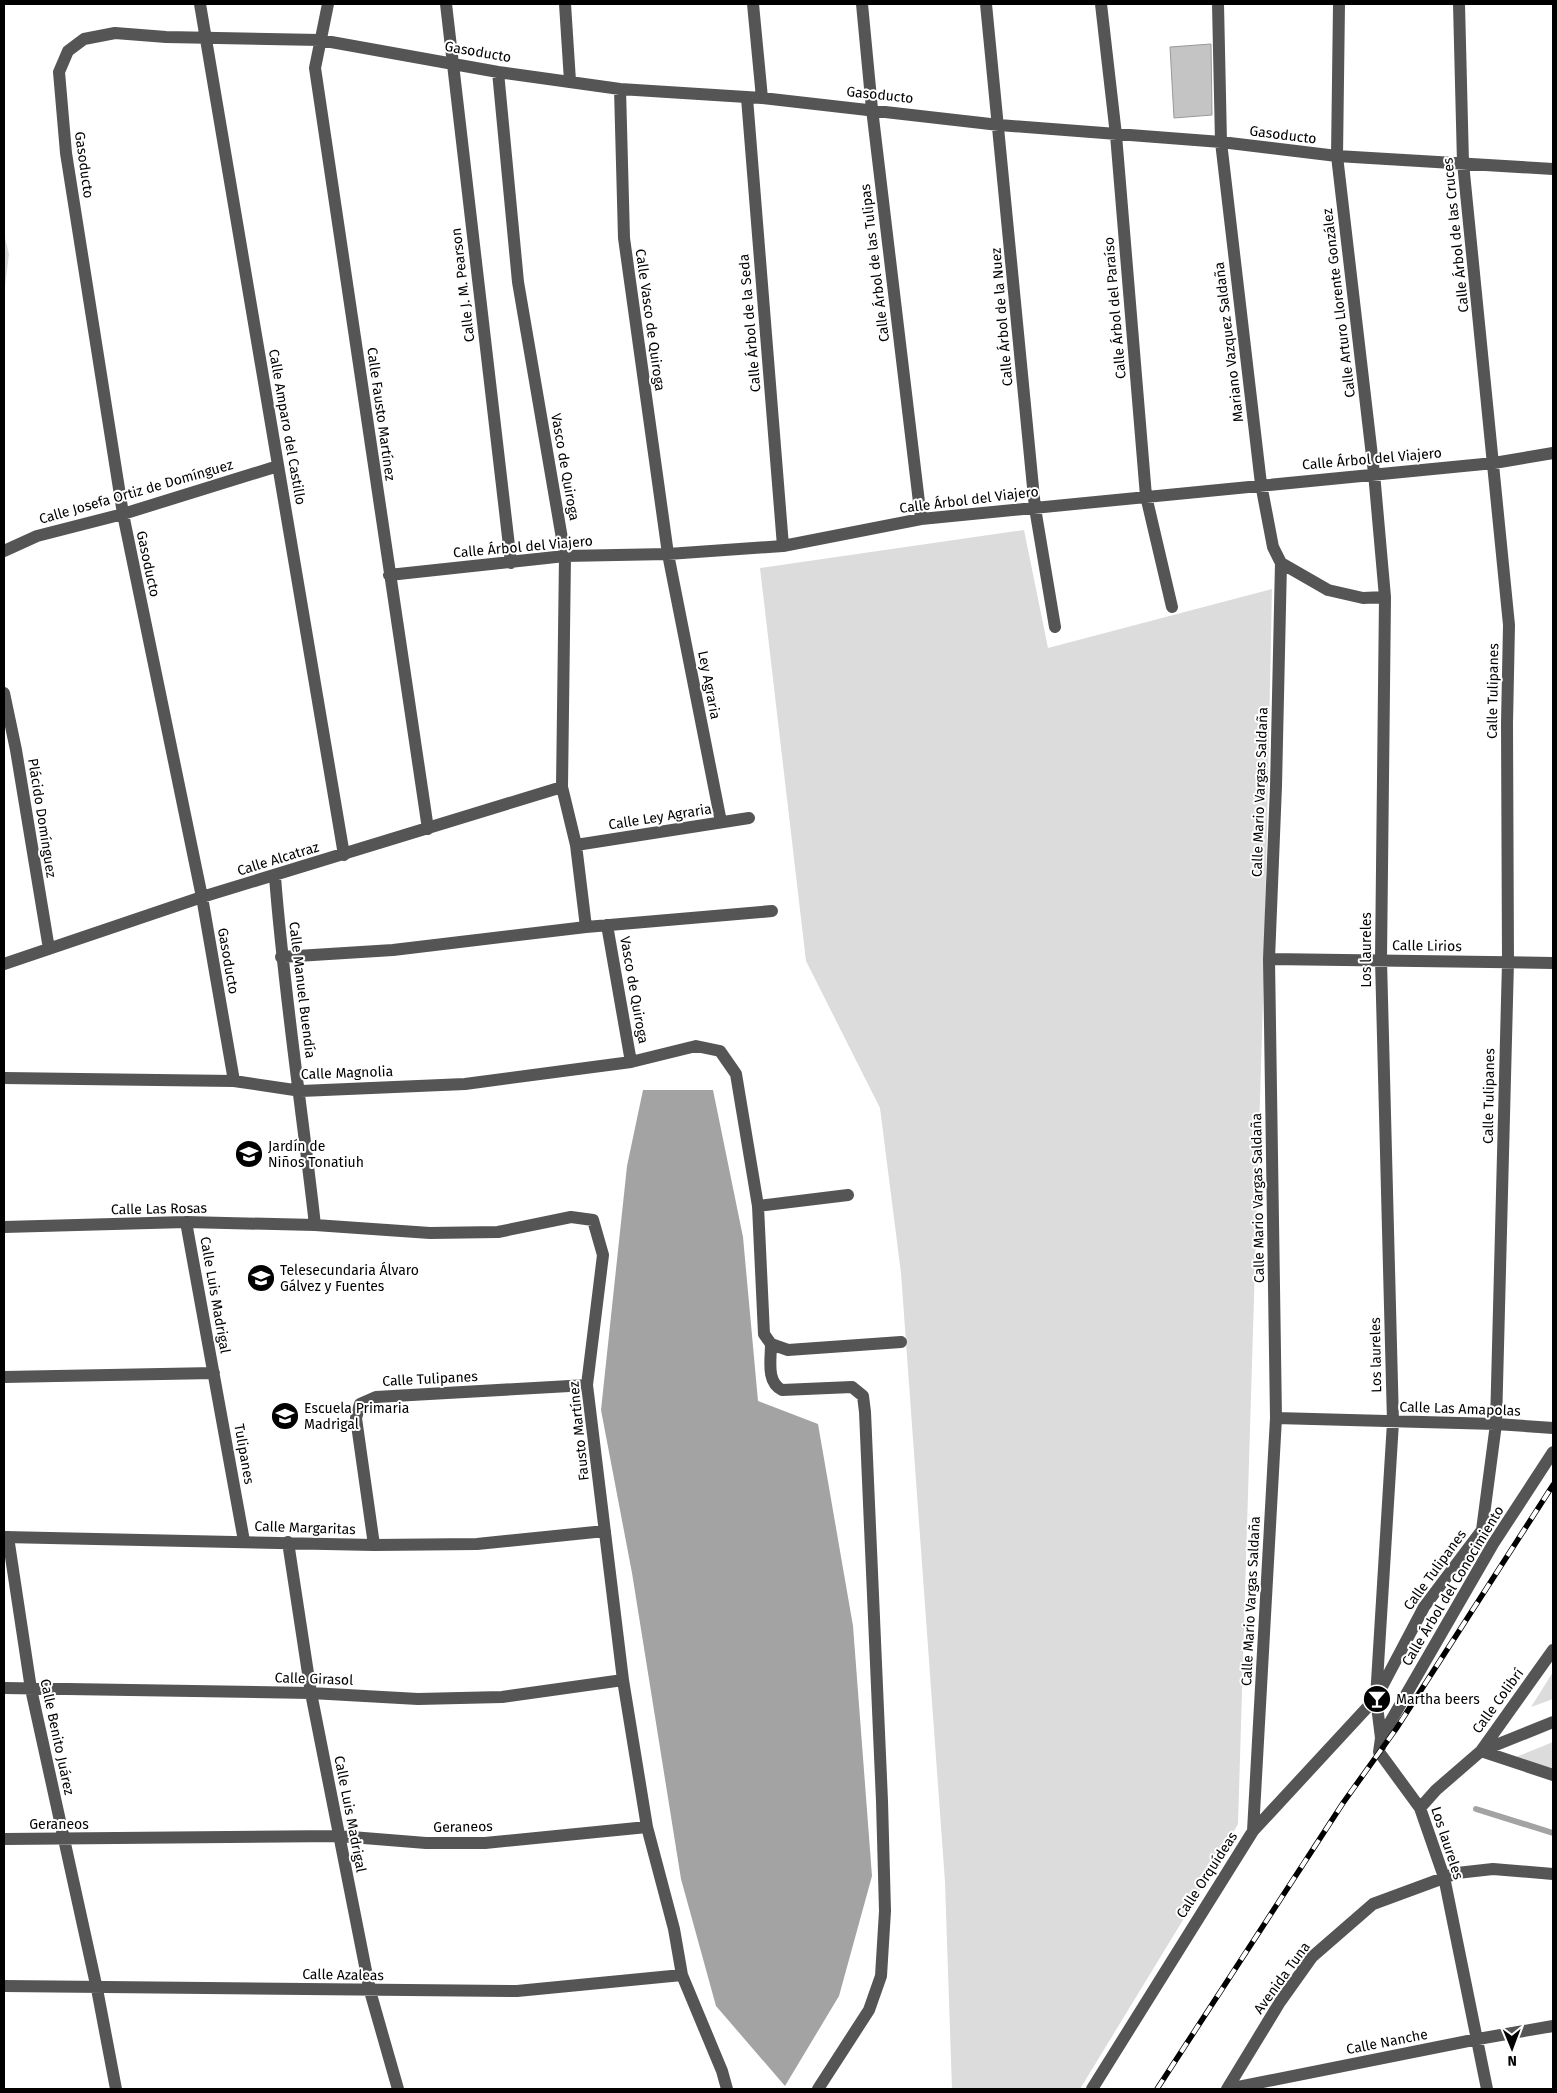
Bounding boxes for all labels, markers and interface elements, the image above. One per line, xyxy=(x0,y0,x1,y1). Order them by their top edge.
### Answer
street label: Gasoducto xyxy=(443,38,513,66)
street label: Gasoducto xyxy=(846,83,914,107)
street label: Gasoducto xyxy=(1249,122,1317,148)
street label: Gasoducto xyxy=(71,131,97,199)
street label: Calle Árbol de las Cruces xyxy=(1438,156,1473,313)
street label: Calle Árbol de las Tulipas xyxy=(856,183,893,343)
street label: Calle Arturo Llorente González xyxy=(1319,207,1359,399)
street label: Calle J. M. Pearson xyxy=(448,227,478,343)
street label: Calle Árbol del Paraíso xyxy=(1099,236,1130,380)
street label: Calle Árbol de la Nuez xyxy=(986,247,1017,387)
street label: Calle Vasco de Quiroga xyxy=(632,248,668,392)
street label: Calle Árbol de la Seda xyxy=(734,253,765,393)
street label: Mariano Vazquez Saldaña xyxy=(1211,261,1247,423)
street label: Calle Fausto Martínez xyxy=(363,346,399,482)
street label: Calle Amparo del Castillo xyxy=(265,348,309,506)
street label: Vasco de Quiroga xyxy=(547,412,583,522)
street label: Calle Árbol del Viajero xyxy=(1301,443,1443,474)
street label: Calle Josefa Ortiz de Domínguez xyxy=(37,456,235,528)
street label: Calle Árbol del Viajero xyxy=(898,482,1040,517)
street label: Gasoducto xyxy=(133,529,163,599)
street label: Calle Árbol del Viajero xyxy=(452,531,594,562)
street label: Calle Tulipanes xyxy=(1484,643,1502,739)
street label: Ley Agraria xyxy=(694,649,724,721)
street label: Calle Mario Vargas Saldaña xyxy=(1249,707,1271,877)
street label: Plácido Domínguez xyxy=(24,757,60,879)
street label: Calle Ley Agraria xyxy=(607,800,713,834)
street label: Calle Alcatraz xyxy=(235,839,321,879)
street label: Los laureles xyxy=(1358,912,1375,988)
street label: Calle Manuel Buendía xyxy=(285,921,319,1059)
street label: Gasoducto xyxy=(214,926,242,996)
street label: Vasco de Quiroga xyxy=(616,935,652,1045)
street label: Calle Lirios xyxy=(1392,937,1462,955)
street label: Calle Tulipanes xyxy=(1480,1048,1498,1144)
street label: Calle Magnolia xyxy=(301,1063,393,1083)
street label: Calle Mario Vargas Saldaña xyxy=(1248,1113,1268,1283)
place label: Jardín de Niños Tonatiuh xyxy=(268,1138,364,1171)
school or university icon: Jardín de Niños Tonatiuh xyxy=(234,1139,264,1169)
street label: Calle Las Rosas xyxy=(111,1200,208,1218)
street label: Calle Luis Madrigal xyxy=(196,1235,234,1355)
place label: Telesecundaria Álvaro Gálvez y Fuentes xyxy=(280,1261,419,1295)
school or university icon: Telesecundaria Álvaro Gálvez y Fuentes xyxy=(246,1263,276,1293)
street label: Los laureles xyxy=(1367,1317,1385,1393)
street label: Calle Tulipanes xyxy=(382,1368,479,1390)
street label: Fausto Martínez xyxy=(565,1380,593,1482)
street label: Calle Las Amapolas xyxy=(1399,1398,1521,1420)
place label: Escuela Primaria Madrigal xyxy=(304,1400,409,1433)
school or university icon: Escuela Primaria Madrigal xyxy=(270,1401,300,1431)
street label: Tulipanes xyxy=(230,1422,258,1486)
street label: Calle Árbol del Conocimiento xyxy=(1398,1502,1508,1669)
street label: Calle Mario Vargas Saldaña xyxy=(1238,1516,1264,1686)
street label: Calle Margaritas xyxy=(254,1518,356,1538)
street label: Calle Tulipanes xyxy=(1400,1526,1470,1614)
street label: Calle Colibrí xyxy=(1469,1665,1527,1737)
street label: Calle Girasol xyxy=(274,1669,354,1689)
street label: Calle Benito Juárez xyxy=(36,1677,78,1797)
bar icon: Martha beers xyxy=(1362,1684,1392,1714)
place label: Martha beers xyxy=(1396,1691,1480,1708)
street label: Calle Luis Madrigal xyxy=(330,1754,370,1874)
street label: Los laureles xyxy=(1427,1804,1467,1882)
street label: Geraneos xyxy=(29,1816,89,1833)
street label: Geraneos xyxy=(433,1818,493,1836)
street label: Calle Orquídeas xyxy=(1173,1828,1242,1921)
street label: Avenida Tuna xyxy=(1250,1939,1314,2017)
street label: Calle Azaleas xyxy=(302,1966,384,1984)
north arrow xyxy=(1487,2023,1537,2073)
street label: Calle Nanche xyxy=(1345,2026,1429,2058)
text: N xyxy=(1507,2052,1517,2069)

